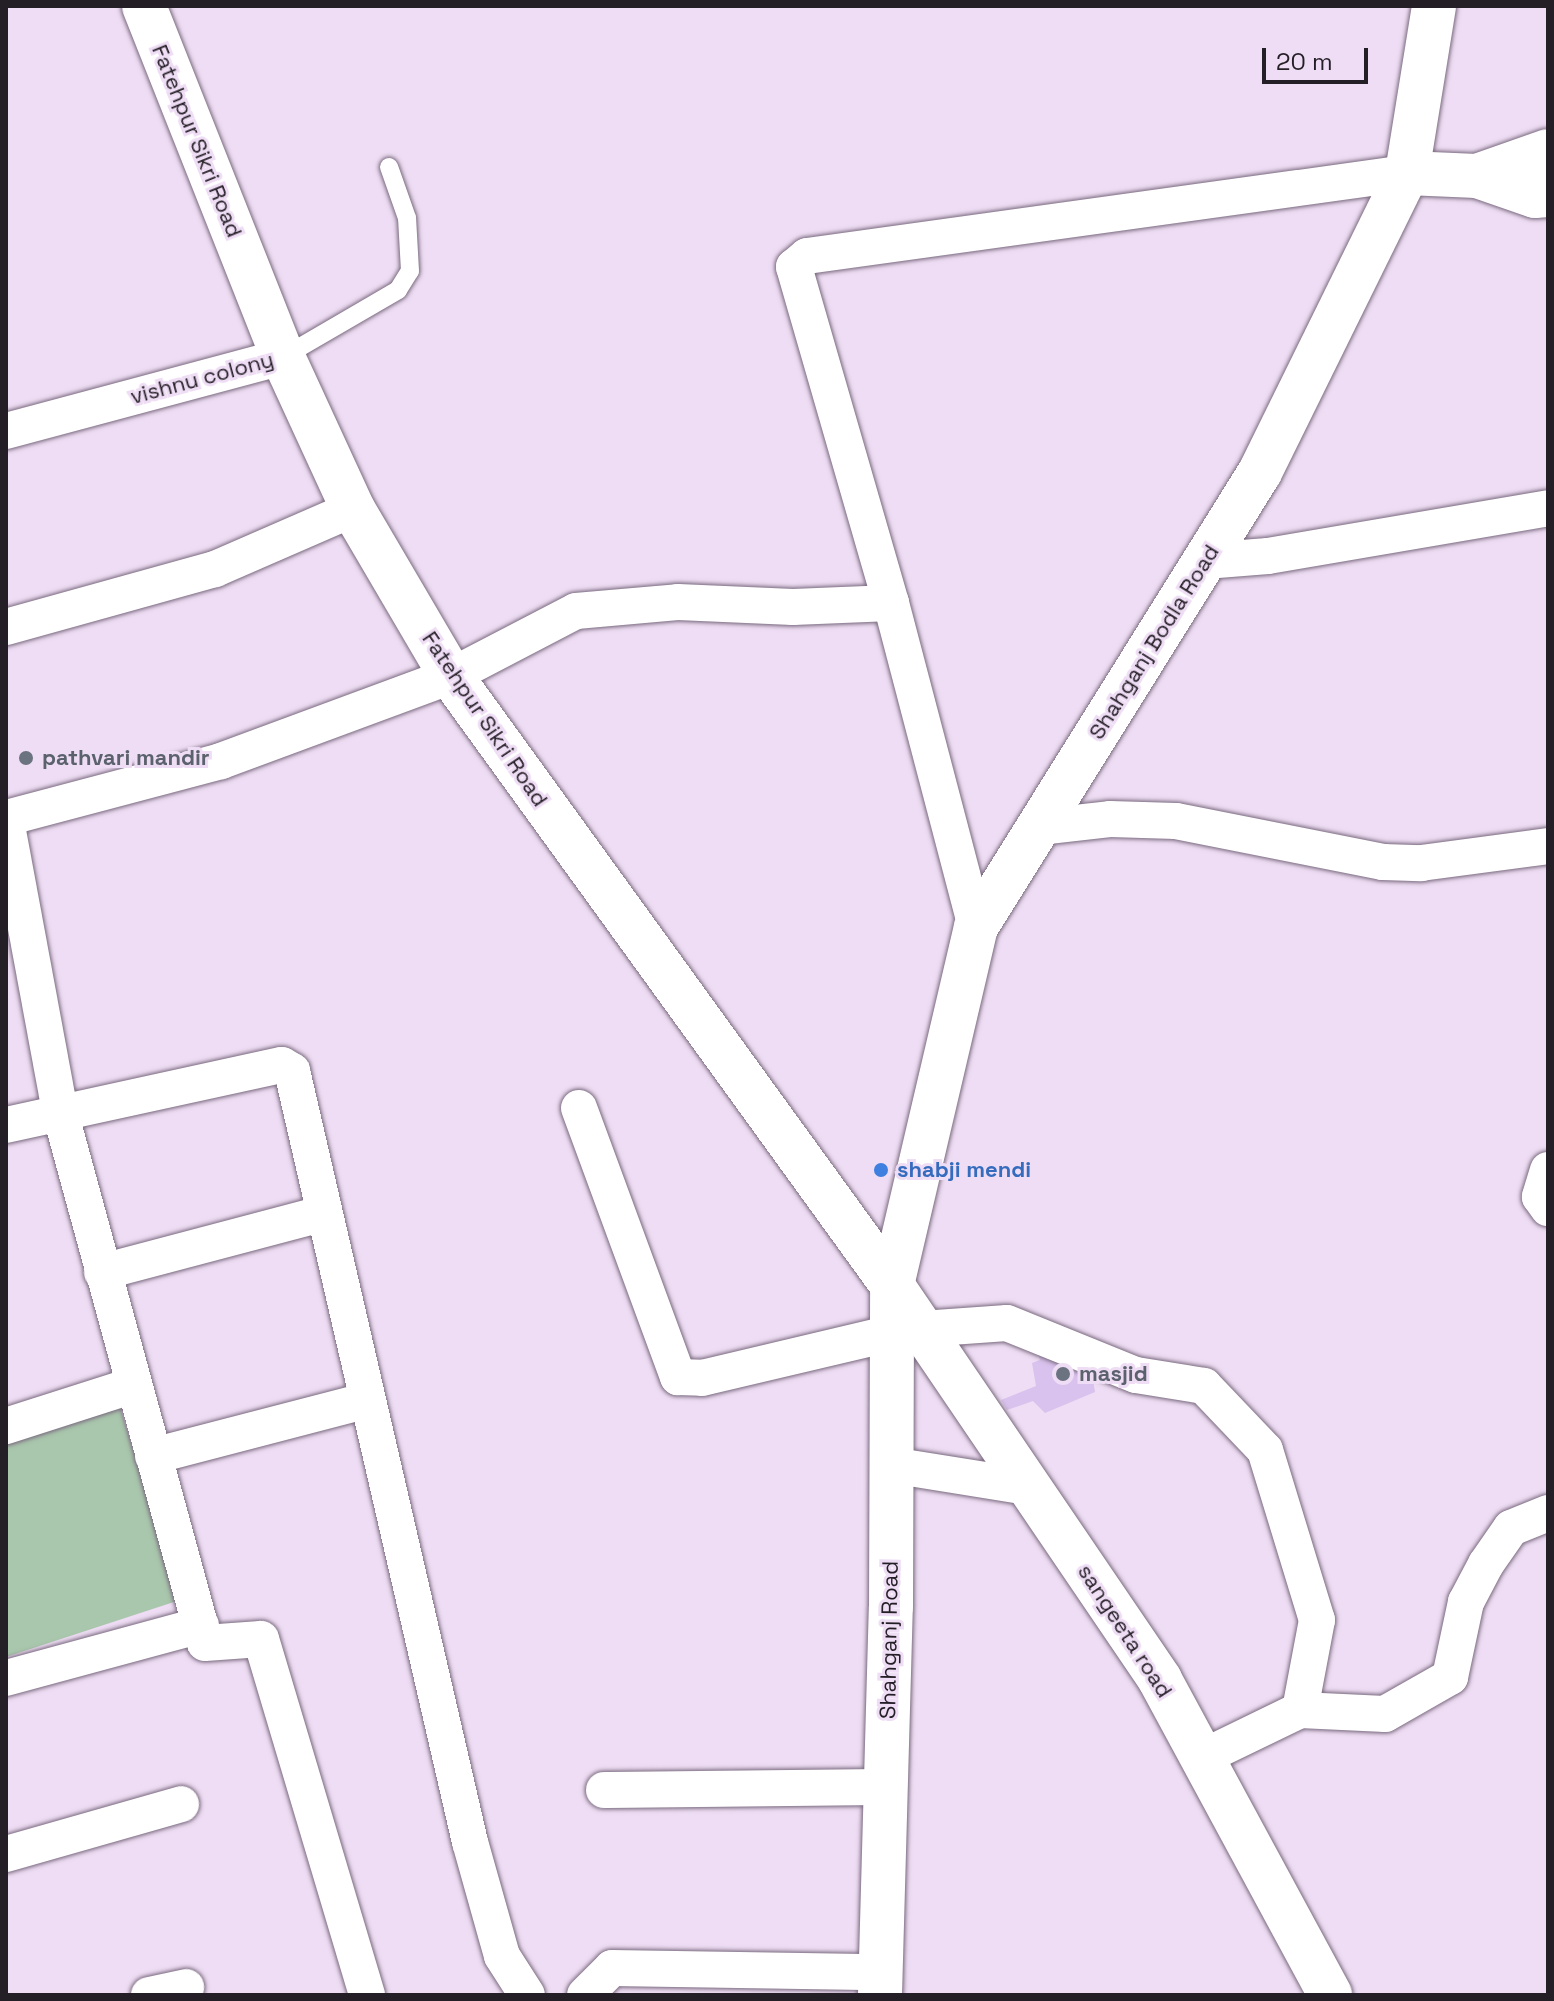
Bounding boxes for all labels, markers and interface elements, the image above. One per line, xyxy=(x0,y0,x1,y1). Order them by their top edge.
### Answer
scale bar xyxy=(1266,32,1372,82)
street label: Fatehpur Sikri Road xyxy=(146,41,248,241)
text: 20 m xyxy=(1276,46,1333,77)
street label: vishnu colony xyxy=(127,346,277,410)
street label: Shahganj Bodla Road xyxy=(1083,540,1225,744)
street label: Fatehpur Sikri Road xyxy=(417,626,553,812)
place label: pathvari mandir xyxy=(42,745,210,771)
marker: pathvari mandir xyxy=(17,749,35,767)
place label: shabji mendi xyxy=(897,1157,1031,1183)
marker: shabji mendi xyxy=(872,1161,890,1179)
place label: masjid xyxy=(1079,1361,1148,1387)
marker: masjid xyxy=(1054,1365,1072,1383)
street label: sangeeta road xyxy=(1072,1559,1178,1703)
street label: Shahganj Road xyxy=(874,1561,904,1719)

